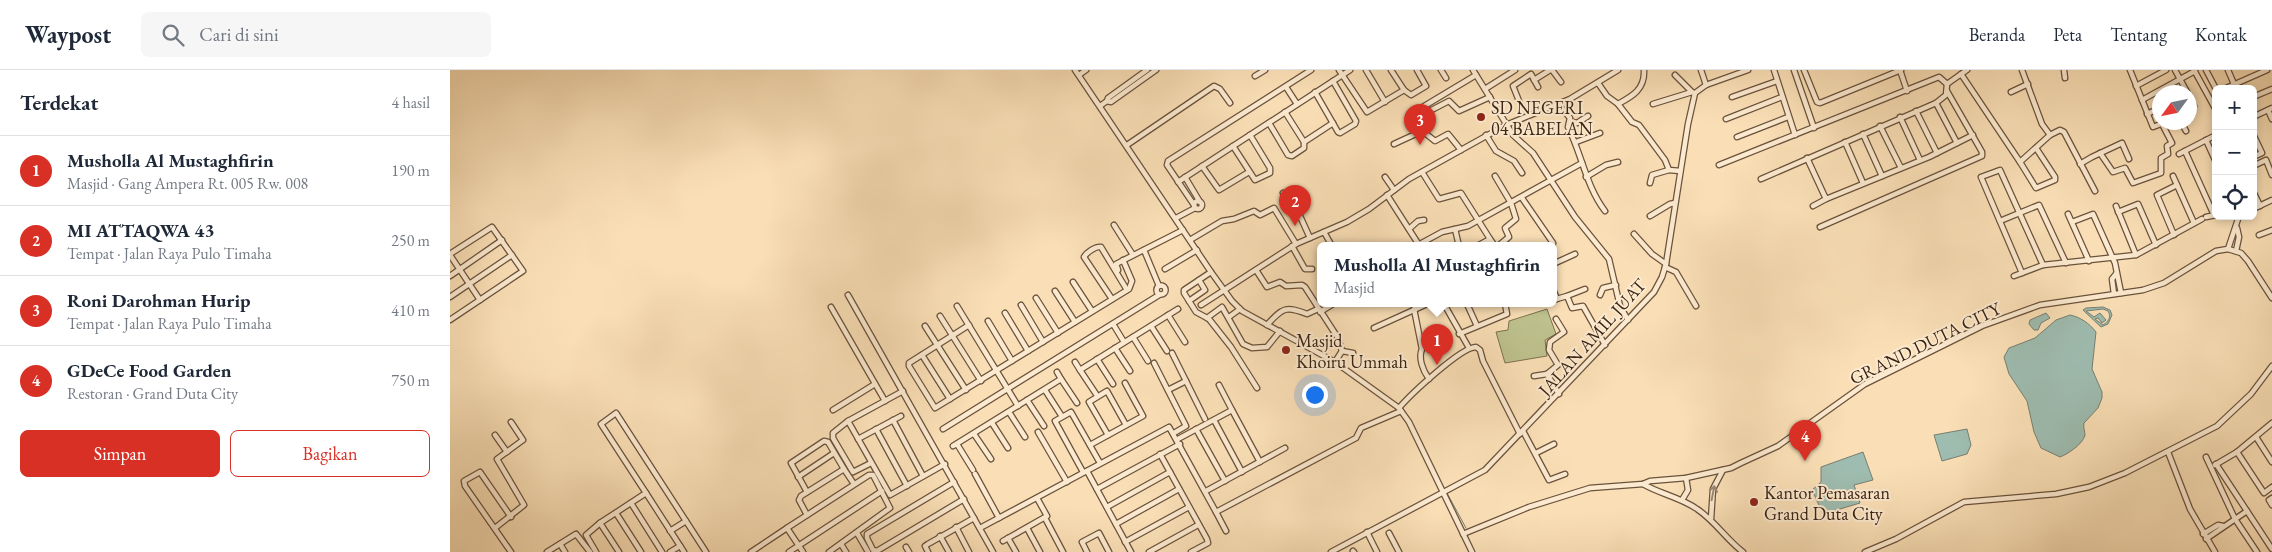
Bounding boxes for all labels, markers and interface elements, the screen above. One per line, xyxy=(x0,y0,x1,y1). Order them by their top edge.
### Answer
search box xyxy=(141,12,491,57)
text: Waypost xyxy=(25,19,111,50)
icon: search xyxy=(159,21,187,49)
text: Cari di sini xyxy=(199,22,279,47)
text: Beranda xyxy=(1969,23,2025,46)
text: Peta xyxy=(2053,23,2082,46)
text: Tentang xyxy=(2110,23,2167,46)
text: Kontak xyxy=(2195,23,2247,46)
north arrow xyxy=(2152,85,2197,130)
map controls xyxy=(2212,85,2257,220)
button: + xyxy=(2212,85,2257,130)
text: Terdekat xyxy=(20,89,98,116)
text: 4 hasil xyxy=(392,92,430,113)
place label: SD NEGERI 04 BABELAN xyxy=(1491,96,1594,140)
pin: 3 xyxy=(1404,104,1436,145)
marker: SD NEGERI 04 BABELAN xyxy=(1475,111,1487,123)
button: − xyxy=(2212,130,2257,175)
text: Musholla Al Mustaghfirin xyxy=(67,148,274,173)
text: 1 xyxy=(32,160,40,181)
text: 190 m xyxy=(391,160,430,181)
text: Masjid · Gang Ampera Rt. 005 Rw. 008 xyxy=(67,173,308,194)
button: locate xyxy=(2212,175,2257,220)
pin: 2 xyxy=(1279,185,1311,226)
text: MI ATTAQWA 43 xyxy=(67,218,214,243)
text: 2 xyxy=(32,230,40,251)
text: 250 m xyxy=(391,230,430,251)
popup xyxy=(1317,242,1557,307)
text: Tempat · Jalan Raya Pulo Timaha xyxy=(67,243,272,264)
text: Musholla Al Mustaghfirin xyxy=(1334,252,1540,277)
street label: JALAN AMIL JUAT xyxy=(1532,273,1652,402)
text: Masjid xyxy=(1334,277,1375,298)
text: Roni Darohman Hurip xyxy=(67,288,251,313)
street label: GRAND DUTA CITY xyxy=(1846,296,2006,390)
text: 3 xyxy=(32,300,40,321)
text: 410 m xyxy=(391,300,430,321)
text: Tempat · Jalan Raya Pulo Timaha xyxy=(67,313,272,334)
pin: 1 xyxy=(1421,324,1453,365)
place label: Masjid Khoiru Ummah xyxy=(1296,329,1408,373)
marker: Masjid Khoiru Ummah xyxy=(1280,344,1292,356)
text: GDeCe Food Garden xyxy=(67,358,231,383)
text: 4 xyxy=(32,370,40,391)
text: 750 m xyxy=(391,370,430,391)
your location xyxy=(1302,382,1328,408)
text: Restoran · Grand Duta City xyxy=(67,383,238,404)
pin: 4 xyxy=(1789,420,1821,461)
button: Simpan xyxy=(20,430,220,477)
button: Bagikan xyxy=(230,430,430,477)
place label: Kantor Pemasaran Grand Duta City xyxy=(1764,481,1891,525)
one-way arrow xyxy=(1708,486,1718,502)
marker: Kantor Pemasaran Grand Duta City xyxy=(1748,496,1760,508)

